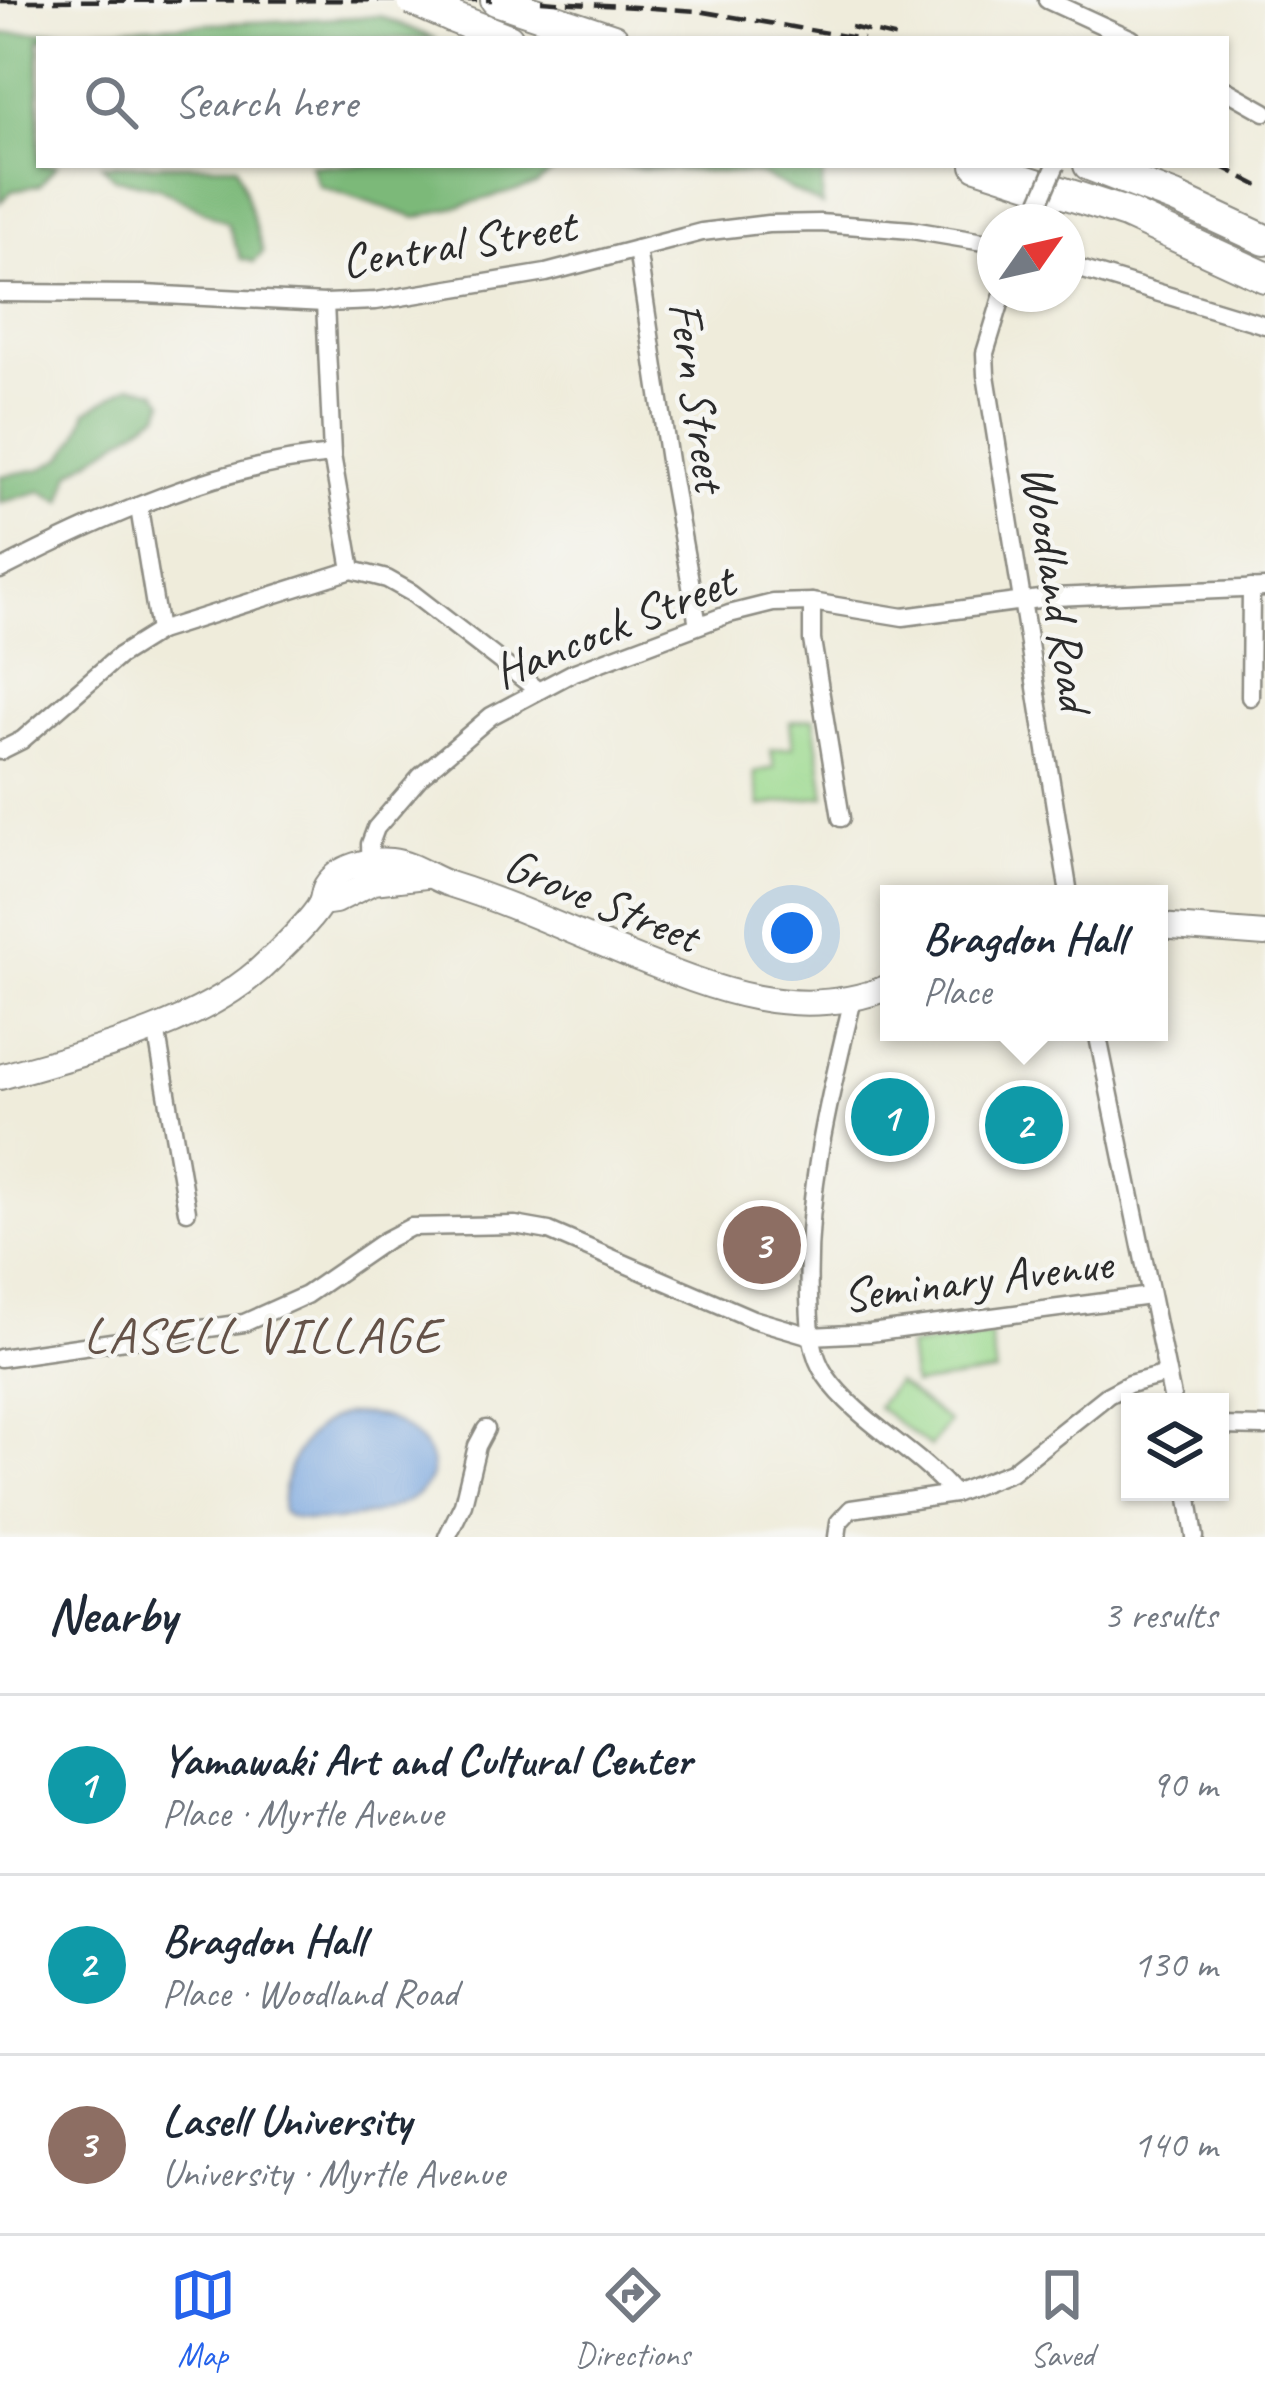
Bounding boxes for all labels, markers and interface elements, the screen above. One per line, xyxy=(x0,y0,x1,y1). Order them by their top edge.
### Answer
search box xyxy=(36,36,1229,168)
icon: search xyxy=(78,69,144,135)
text: Search here xyxy=(174,74,357,131)
street label: Central Street xyxy=(337,194,583,291)
north arrow xyxy=(977,204,1085,312)
street label: Fern Street xyxy=(655,298,742,499)
street label: Woodland Road xyxy=(1008,460,1107,721)
street label: Hancock Street xyxy=(484,549,746,701)
street label: Grove Street xyxy=(496,834,711,968)
popup xyxy=(880,885,1168,1041)
your location xyxy=(762,903,822,963)
text: Bragdon Hall xyxy=(923,910,1125,967)
text: Place xyxy=(923,967,991,1016)
pin: 1 xyxy=(851,1072,929,1162)
pin: 2 xyxy=(985,1080,1063,1170)
pin: 3 xyxy=(723,1200,801,1290)
street label: Seminary Avenue xyxy=(839,1232,1119,1325)
district label: LASELL VILLAGE xyxy=(84,1303,445,1367)
map controls xyxy=(1121,1393,1229,1501)
button: layers xyxy=(1121,1393,1229,1501)
text: Nearby xyxy=(48,1583,176,1647)
text: 3 results xyxy=(1103,1591,1217,1640)
text: Yamawaki Art and Cultural Center xyxy=(162,1732,691,1789)
text: 1 xyxy=(78,1760,96,1809)
text: 90 m xyxy=(1151,1760,1217,1809)
text: Place · Myrtle Avenue xyxy=(162,1789,443,1838)
text: Bragdon Hall xyxy=(162,1912,365,1969)
text: 2 xyxy=(78,1940,96,1989)
text: 130 m xyxy=(1133,1940,1217,1989)
text: Place · Woodland Road xyxy=(162,1969,458,2018)
text: Lasell University xyxy=(162,2092,411,2149)
text: 3 xyxy=(78,2120,96,2169)
text: 140 m xyxy=(1133,2120,1217,2169)
text: University · Myrtle Avenue xyxy=(162,2149,505,2198)
tab: Map xyxy=(170,2262,236,2376)
tab: Directions xyxy=(575,2262,690,2376)
tab: Saved xyxy=(1029,2262,1095,2376)

